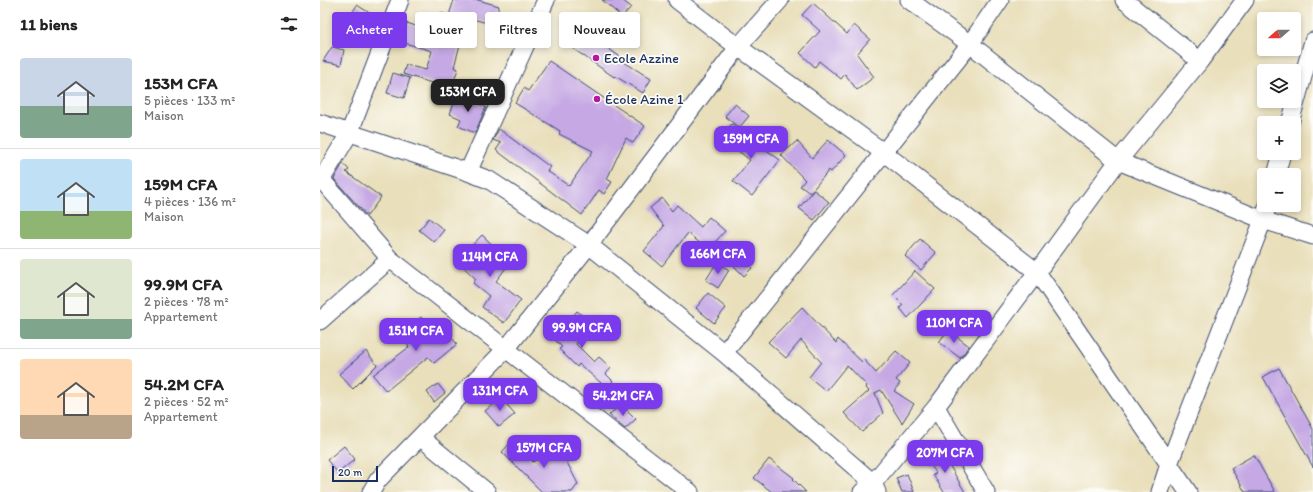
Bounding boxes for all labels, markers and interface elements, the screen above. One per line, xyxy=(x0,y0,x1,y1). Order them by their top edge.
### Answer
chip: Acheter xyxy=(332,12,407,48)
chip: Louer xyxy=(415,12,477,48)
chip: Filtres xyxy=(485,12,551,48)
chip: Nouveau xyxy=(559,12,640,48)
north arrow xyxy=(1257,12,1301,56)
map controls xyxy=(1257,12,1301,212)
icon: filters xyxy=(278,13,300,35)
text: 11 biens xyxy=(20,14,78,34)
place label: Ecole Azzine xyxy=(604,50,679,67)
marker: Ecole Azzine xyxy=(591,53,601,63)
button: layers xyxy=(1257,64,1301,108)
text: 153M CFA xyxy=(144,73,218,93)
icon: home xyxy=(52,74,100,122)
pin: 153M CFA xyxy=(427,79,509,113)
text: 153M CFA xyxy=(440,84,496,99)
place label: École Azine 1 xyxy=(605,91,684,108)
text: 5 pièces · 133 m² xyxy=(144,93,235,108)
marker: École Azine 1 xyxy=(592,94,602,104)
text: Maison xyxy=(144,108,184,123)
button: + xyxy=(1257,116,1301,160)
pin: 159M CFA xyxy=(710,126,792,160)
text: 159M CFA xyxy=(723,131,779,146)
button: − xyxy=(1257,168,1301,212)
text: 159M CFA xyxy=(144,174,217,194)
icon: home xyxy=(52,175,100,223)
text: 4 pièces · 136 m² xyxy=(144,194,236,209)
text: Maison xyxy=(144,209,184,224)
pin: 166M CFA xyxy=(677,241,759,275)
pin: 114M CFA xyxy=(449,244,531,278)
text: 166M CFA xyxy=(690,246,746,261)
text: 114M CFA xyxy=(462,249,518,264)
text: 99.9M CFA xyxy=(144,274,223,294)
icon: home xyxy=(52,275,100,323)
text: 2 pièces · 78 m² xyxy=(144,294,229,309)
text: Appartement xyxy=(144,309,218,324)
pin: 110M CFA xyxy=(913,310,995,344)
pin: 99.9M CFA xyxy=(536,315,628,349)
text: 110M CFA xyxy=(926,315,982,330)
pin: 151M CFA xyxy=(375,318,457,352)
text: 99.9M CFA xyxy=(552,320,612,335)
text: 151M CFA xyxy=(388,323,444,338)
text: 54.2M CFA xyxy=(144,374,224,394)
icon: home xyxy=(52,375,100,423)
pin: 131M CFA xyxy=(459,378,541,412)
text: 131M CFA xyxy=(472,383,528,398)
pin: 54.2M CFA xyxy=(577,383,669,417)
text: 54.2M CFA xyxy=(592,388,654,403)
text: 2 pièces · 52 m² xyxy=(144,394,229,409)
text: Appartement xyxy=(144,409,218,424)
pin: 157M CFA xyxy=(503,435,585,469)
text: 157M CFA xyxy=(516,440,572,455)
pin: 207M CFA xyxy=(904,440,986,474)
text: 207M CFA xyxy=(916,445,974,460)
scale bar xyxy=(332,464,378,483)
text: 20 m xyxy=(338,466,362,479)

